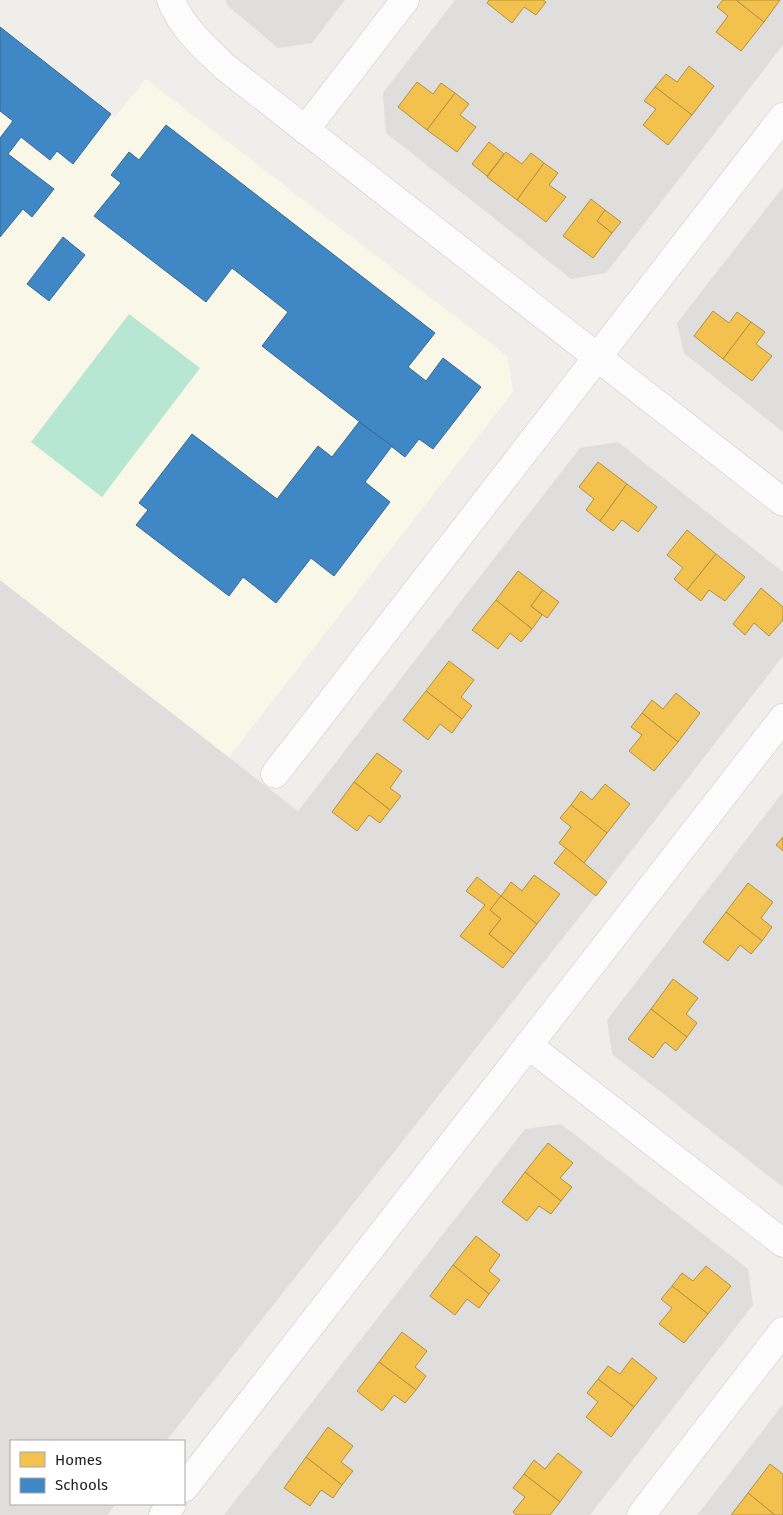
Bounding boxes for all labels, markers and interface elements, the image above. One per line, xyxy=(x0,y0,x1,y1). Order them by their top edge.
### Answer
legend xyxy=(10,1440,185,1505)
text: Homes xyxy=(55,1451,102,1469)
text: Schools xyxy=(55,1476,108,1494)

